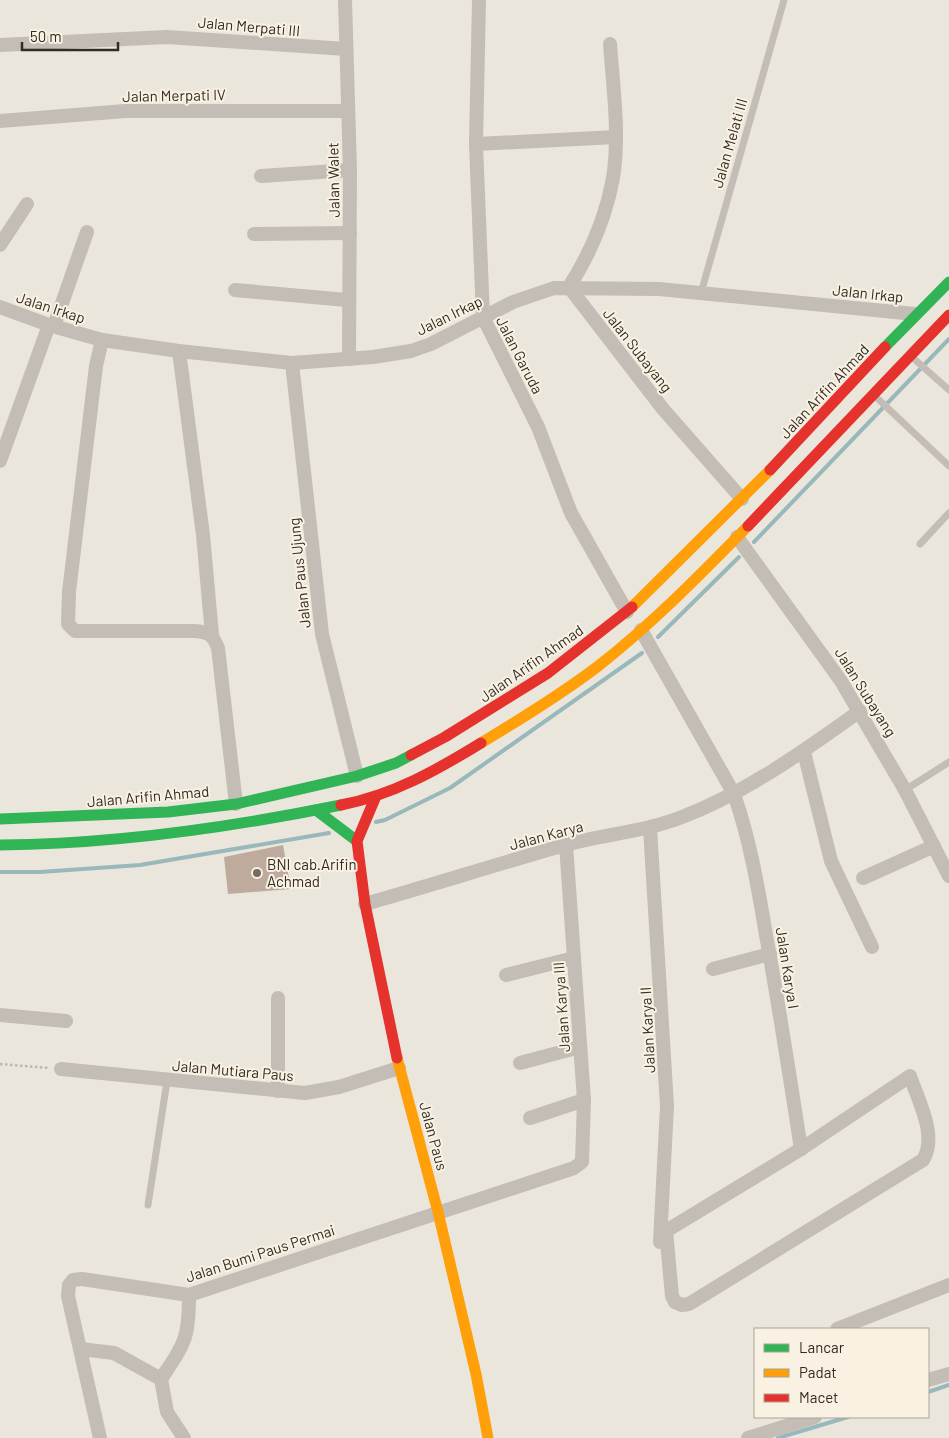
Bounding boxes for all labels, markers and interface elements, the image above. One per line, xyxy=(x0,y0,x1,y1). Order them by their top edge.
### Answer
street label: Jalan Merpati III xyxy=(197,13,301,39)
scale bar xyxy=(22,20,119,52)
text: 50 m xyxy=(30,27,62,45)
street label: Jalan Merpati IV xyxy=(122,85,226,105)
street label: Jalan Melati III xyxy=(708,96,750,190)
street label: Jalan Walet xyxy=(323,142,343,218)
street label: Jalan Irkap xyxy=(832,280,904,306)
street label: Jalan Irkap xyxy=(14,287,88,327)
street label: Jalan Irkap xyxy=(413,291,485,339)
street label: Jalan Subayang xyxy=(600,304,676,396)
street label: Jalan Garuda xyxy=(493,313,547,397)
street label: Jalan Arifin Ahmad xyxy=(776,340,872,442)
street label: Jalan Paus Ujung xyxy=(284,517,314,629)
street label: Jalan Arifin Ahmad xyxy=(476,620,586,706)
street label: Jalan Subayang xyxy=(831,644,901,740)
street label: Jalan Arifin Ahmad xyxy=(86,782,210,810)
street label: Jalan Karya xyxy=(507,817,585,853)
place label: BNI cab.Arifin Achmad xyxy=(267,855,357,890)
marker: BNI cab.Arifin Achmad xyxy=(251,867,263,879)
street label: Jalan Karya I xyxy=(773,926,803,1010)
street label: Jalan Karya III xyxy=(549,961,573,1053)
street label: Jalan Karya II xyxy=(636,986,658,1074)
street label: Jalan Mutiara Paus xyxy=(171,1056,295,1084)
street label: Jalan Paus xyxy=(416,1100,452,1172)
street label: Jalan Bumi Paus Permai xyxy=(183,1220,337,1286)
legend xyxy=(754,1328,929,1418)
text: Lancar xyxy=(799,1338,845,1356)
text: Padat xyxy=(799,1363,837,1381)
text: Macet xyxy=(799,1388,839,1406)

